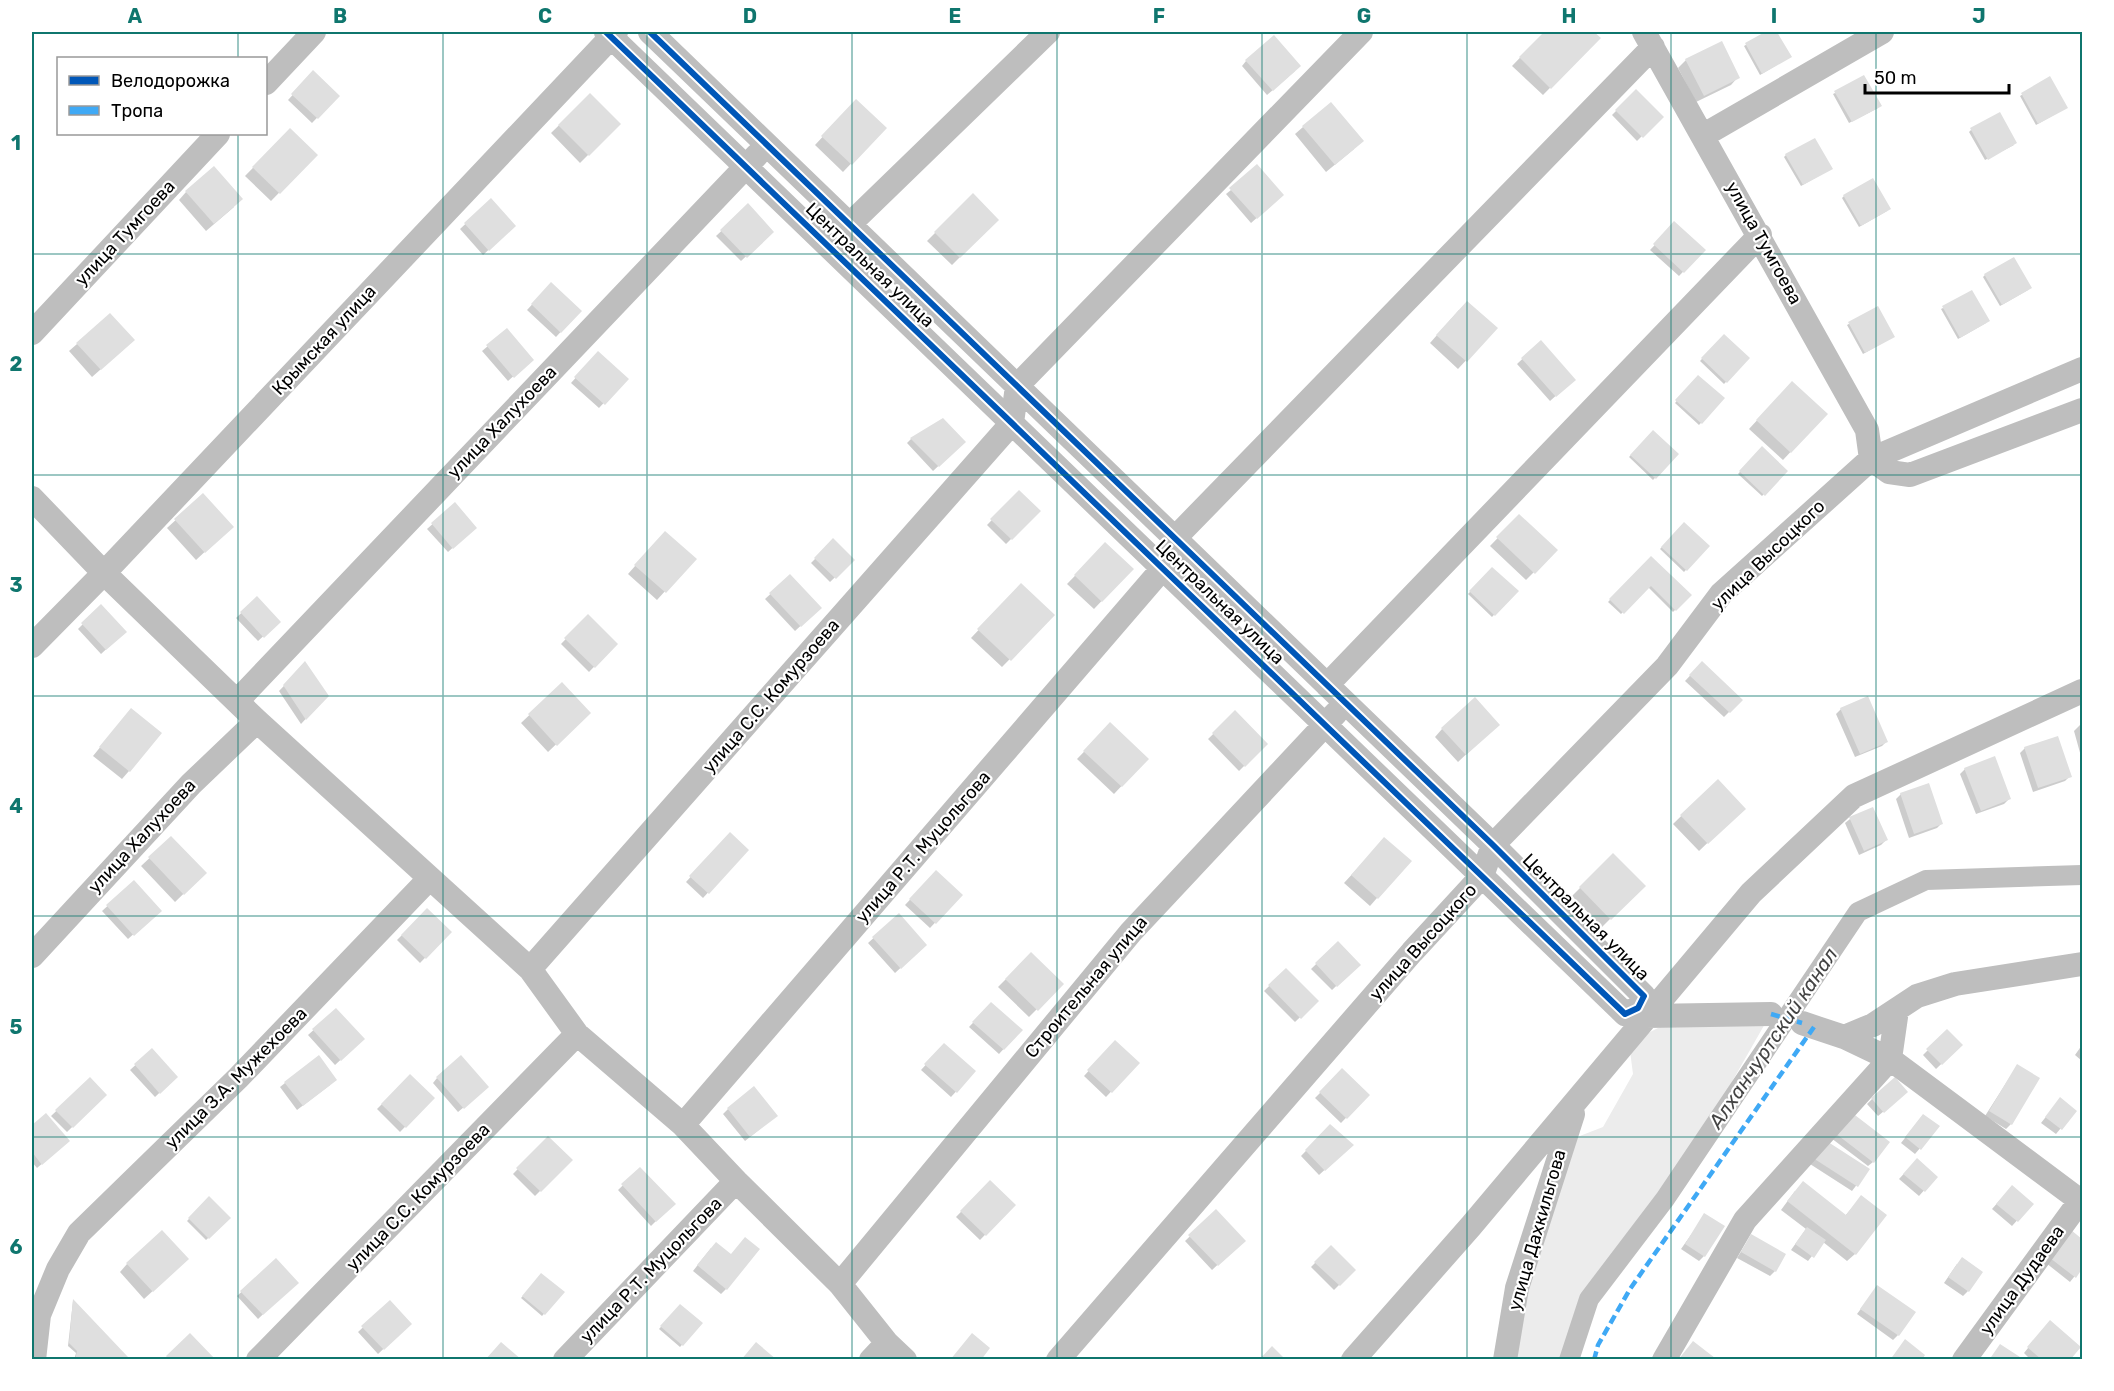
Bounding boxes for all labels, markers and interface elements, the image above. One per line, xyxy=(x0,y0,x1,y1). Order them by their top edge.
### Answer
text: A xyxy=(128,4,143,28)
text: B xyxy=(333,4,347,28)
text: C xyxy=(538,4,552,28)
text: D xyxy=(743,4,757,28)
text: E xyxy=(949,4,961,28)
text: F xyxy=(1153,4,1165,28)
text: G xyxy=(1357,4,1371,28)
text: H xyxy=(1562,4,1576,28)
text: I xyxy=(1771,4,1777,28)
text: J xyxy=(1972,4,1986,28)
legend xyxy=(57,57,267,135)
scale bar xyxy=(1865,57,2009,95)
text: 50 m xyxy=(1874,67,1917,89)
text: Велодорожка xyxy=(111,70,230,92)
text: Тропа xyxy=(111,100,163,122)
text: 1 xyxy=(11,131,21,155)
street label: улица Тумгоева xyxy=(70,175,180,291)
street label: улица Тумгоева xyxy=(1721,178,1807,308)
street label: Центральная улица xyxy=(801,198,939,332)
street label: Крымская улица xyxy=(267,280,381,400)
text: 2 xyxy=(10,352,23,376)
street label: улица Халухоева xyxy=(443,361,561,483)
street label: улица Высоцкого xyxy=(1706,495,1830,615)
street label: Центральная улица xyxy=(1151,535,1289,669)
text: 3 xyxy=(9,573,23,597)
street label: улица С.С. Комурзоева xyxy=(698,614,844,778)
street label: улица Р.Т. Муцольгова xyxy=(851,766,995,928)
street label: улица Халухоева xyxy=(83,774,201,898)
text: 4 xyxy=(9,794,23,818)
street label: Центральная улица xyxy=(1518,849,1654,985)
street label: улица Высоцкого xyxy=(1365,879,1481,1005)
street label: Строительная улица xyxy=(1020,911,1152,1063)
water label: Алханчуртский канал xyxy=(1703,943,1843,1134)
street label: улица З.А. Мужехоева xyxy=(160,1002,312,1154)
text: 5 xyxy=(10,1015,23,1039)
street label: улица С.С. Комурзоева xyxy=(342,1118,494,1276)
street label: улица Дахкильгова xyxy=(1503,1147,1571,1313)
street label: улица Р.Т. Муцольгова xyxy=(576,1192,726,1348)
street label: улица Дудаева xyxy=(1975,1221,2069,1339)
text: 6 xyxy=(9,1235,23,1259)

